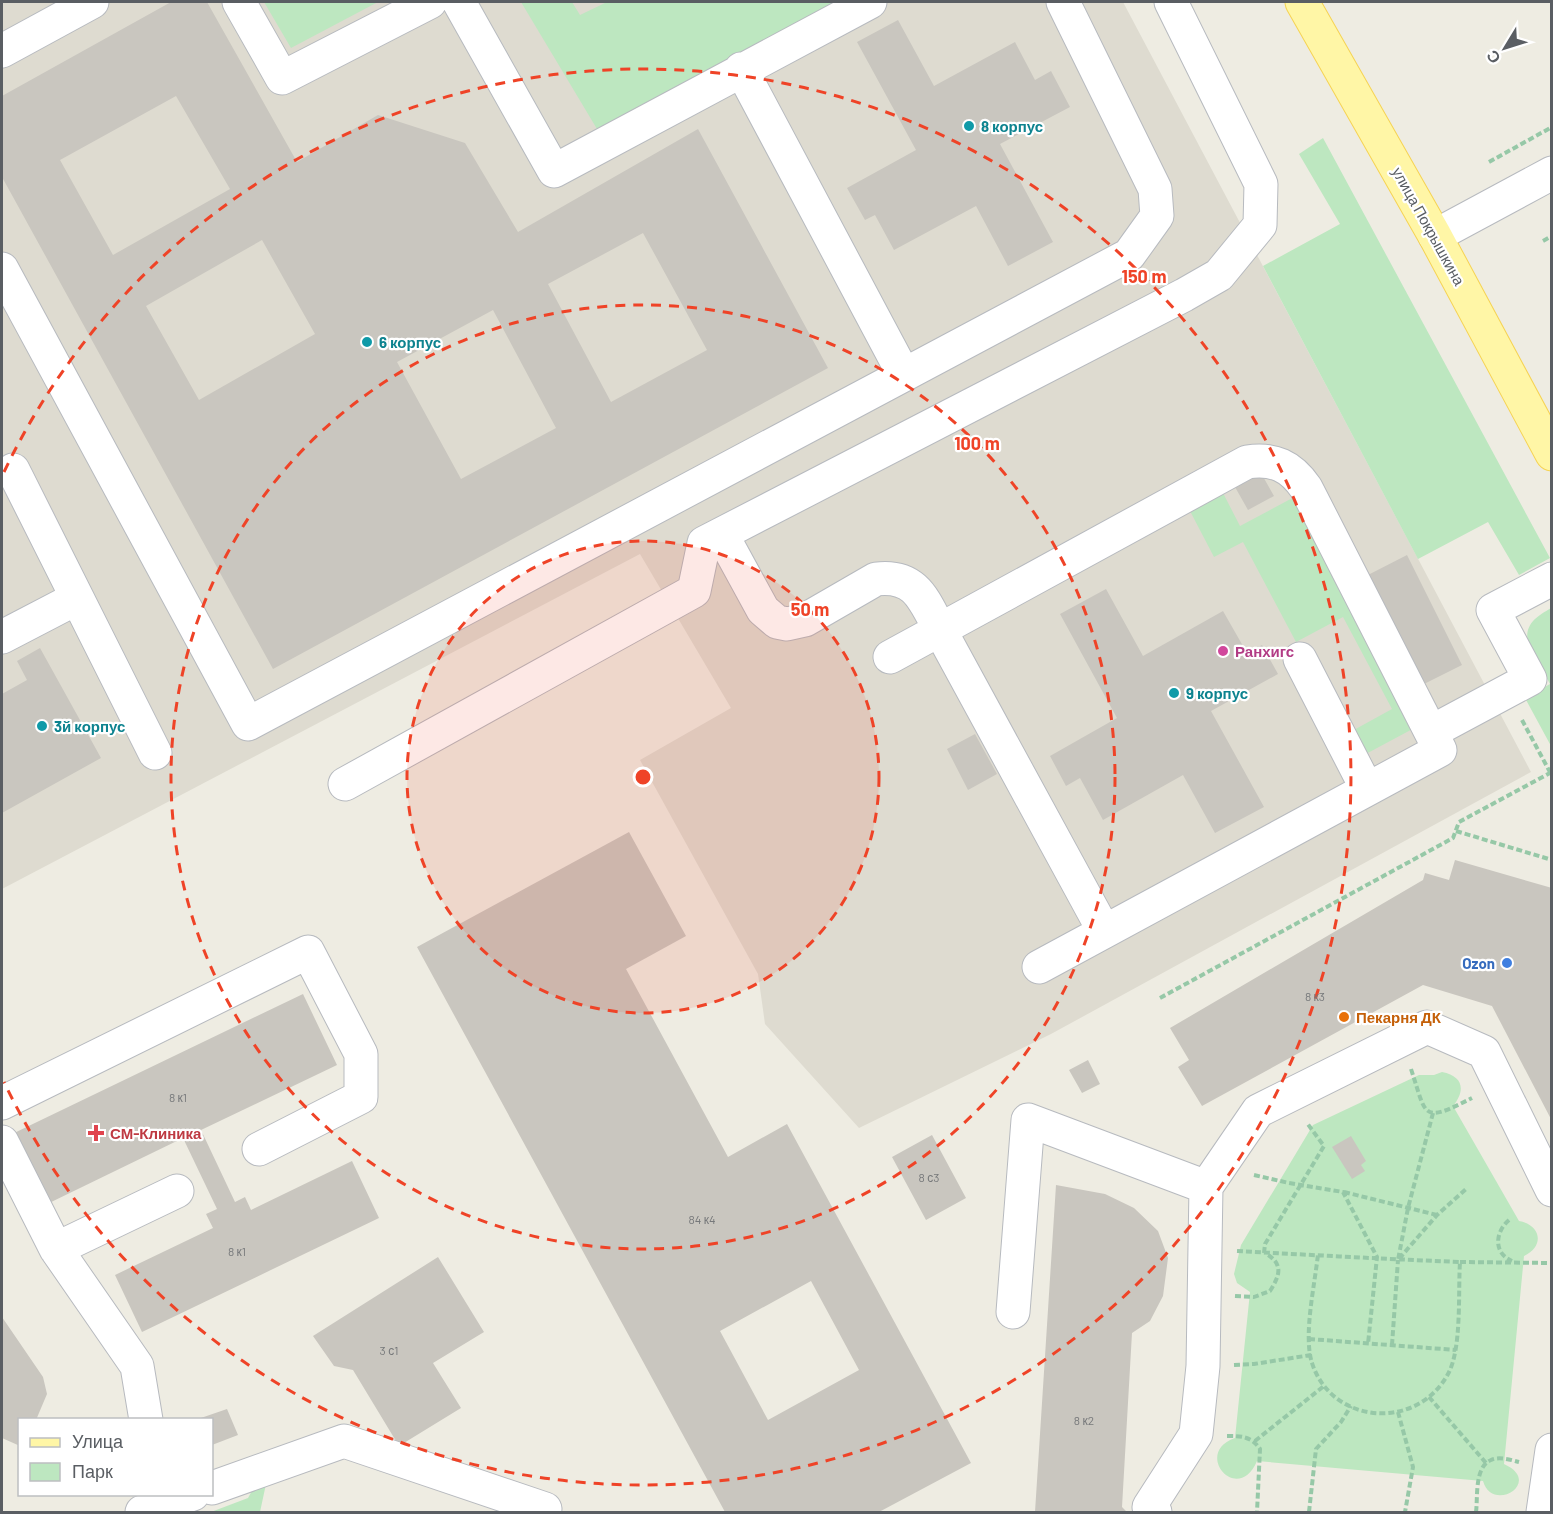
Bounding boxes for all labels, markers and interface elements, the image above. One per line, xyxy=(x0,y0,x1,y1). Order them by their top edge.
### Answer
north arrow xyxy=(1475,18,1535,78)
text: С xyxy=(1481,47,1504,68)
place label: 8 корпус xyxy=(981,117,1043,135)
marker: 8 корпус xyxy=(962,119,976,133)
street label: улица Покрышкина xyxy=(1389,164,1469,289)
text: 150 m xyxy=(1122,265,1166,287)
place label: 6 корпус xyxy=(379,333,441,351)
marker: 6 корпус xyxy=(360,335,374,349)
text: 100 m xyxy=(954,432,1000,454)
text: 50 m xyxy=(791,598,829,620)
place label: Ранхигс xyxy=(1235,642,1294,660)
marker: Ранхигс xyxy=(1216,644,1230,658)
place label: 9 корпус xyxy=(1186,684,1248,702)
marker: 9 корпус xyxy=(1167,686,1181,700)
place label: 3й корпус xyxy=(54,717,125,735)
marker: 3й корпус xyxy=(35,719,49,733)
centre of rings xyxy=(633,767,653,787)
place label: Ozon xyxy=(1462,954,1495,972)
marker: Ozon xyxy=(1500,956,1514,970)
house number: 8 к3 xyxy=(1305,989,1325,1003)
place label: Пекарня ДК xyxy=(1356,1008,1442,1026)
marker: Пекарня ДК xyxy=(1337,1010,1351,1024)
house number: 8 к1 xyxy=(169,1090,187,1104)
marker: СМ-Клиника xyxy=(87,1124,105,1142)
place label: СМ-Клиника xyxy=(110,1124,202,1142)
house number: 8 с3 xyxy=(919,1170,939,1184)
house number: 84 к4 xyxy=(688,1212,716,1226)
house number: 8 к1 xyxy=(228,1244,246,1258)
house number: 3 с1 xyxy=(380,1343,398,1357)
house number: 8 к2 xyxy=(1074,1413,1094,1427)
legend xyxy=(18,1418,213,1496)
text: Улица xyxy=(72,1430,124,1452)
text: Парк xyxy=(72,1460,113,1482)

